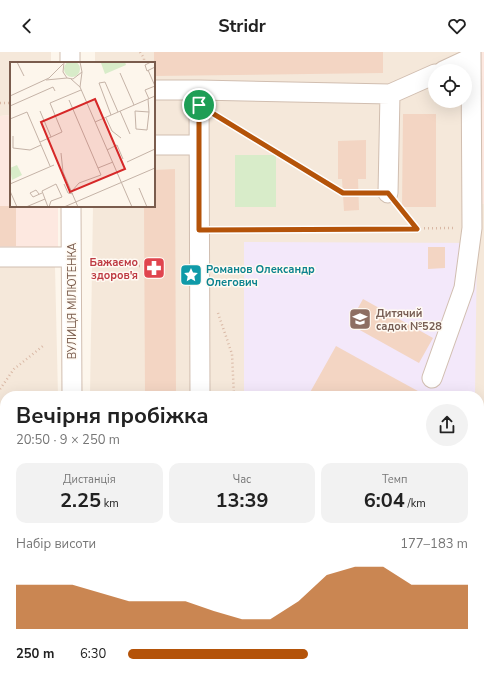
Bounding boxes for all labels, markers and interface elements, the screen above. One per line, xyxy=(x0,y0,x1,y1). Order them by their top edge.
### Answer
text: Stridr xyxy=(218,14,266,38)
icon: back xyxy=(16,15,38,37)
icon: heart xyxy=(446,15,468,37)
inset map xyxy=(10,62,155,207)
map controls xyxy=(428,64,472,108)
button: locate xyxy=(428,64,472,108)
pin xyxy=(182,88,216,122)
icon: arrive xyxy=(188,94,210,116)
street label: ВУЛИЦЯ МІЛЮТЕНКА xyxy=(65,243,80,359)
place label: Бажаємо здоров'я xyxy=(90,255,138,283)
pharmacy icon: Бажаємо здоров'я xyxy=(141,255,167,281)
place icon: Романов Олександр Олегович xyxy=(178,262,204,288)
place label: Романов Олександр Олегович xyxy=(206,262,315,290)
school or university icon: Дитячий садок №528 xyxy=(347,306,373,332)
place label: Дитячий садок №528 xyxy=(376,306,442,334)
text: Вечірня пробіжка xyxy=(16,401,209,431)
button: share xyxy=(426,404,468,446)
text: 20:50 · 9 × 250 m xyxy=(16,431,120,449)
text: Дистанція xyxy=(63,472,116,487)
text: Час xyxy=(233,472,251,487)
text: Темп xyxy=(382,472,407,487)
text: 2.25 xyxy=(60,487,101,514)
text: 13:39 xyxy=(216,487,268,514)
text: 6:04 xyxy=(364,487,405,514)
text: km xyxy=(101,496,119,511)
text: /km xyxy=(405,496,426,511)
text: Набір висоти xyxy=(16,535,96,553)
text: 177–183 m xyxy=(400,535,468,553)
text: 250 m xyxy=(16,645,54,663)
text: 6:30 xyxy=(80,645,106,663)

